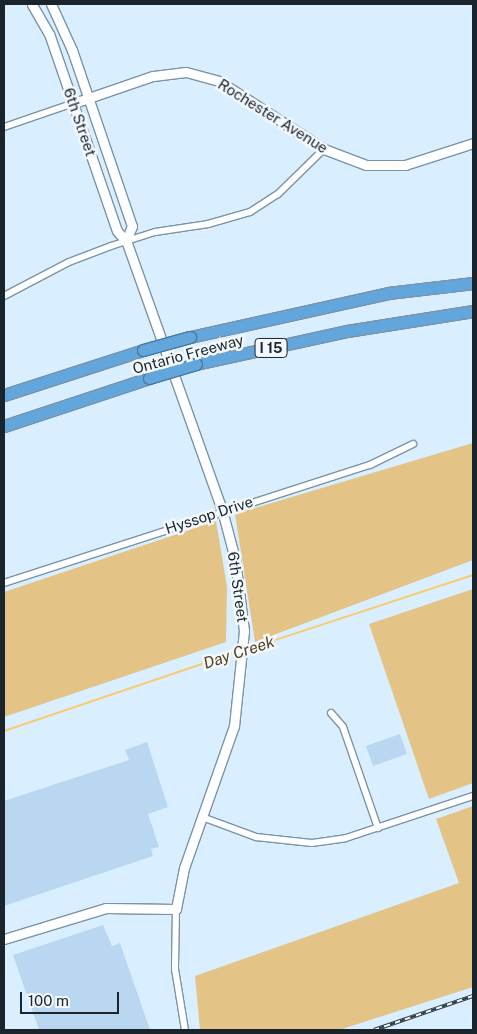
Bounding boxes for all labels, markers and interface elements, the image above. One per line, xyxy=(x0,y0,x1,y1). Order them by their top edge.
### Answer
street label: Rochester Avenue xyxy=(215,75,331,157)
street label: 6th Street xyxy=(60,85,100,159)
street label: Ontario Freeway xyxy=(131,331,245,377)
road number: I 15 xyxy=(254,336,288,359)
street label: Hyssop Drive xyxy=(163,492,255,538)
street label: 6th Street xyxy=(224,550,252,624)
water label: Day Creek xyxy=(201,632,277,674)
scale bar xyxy=(22,982,121,1014)
text: 100 m xyxy=(28,992,69,1009)

